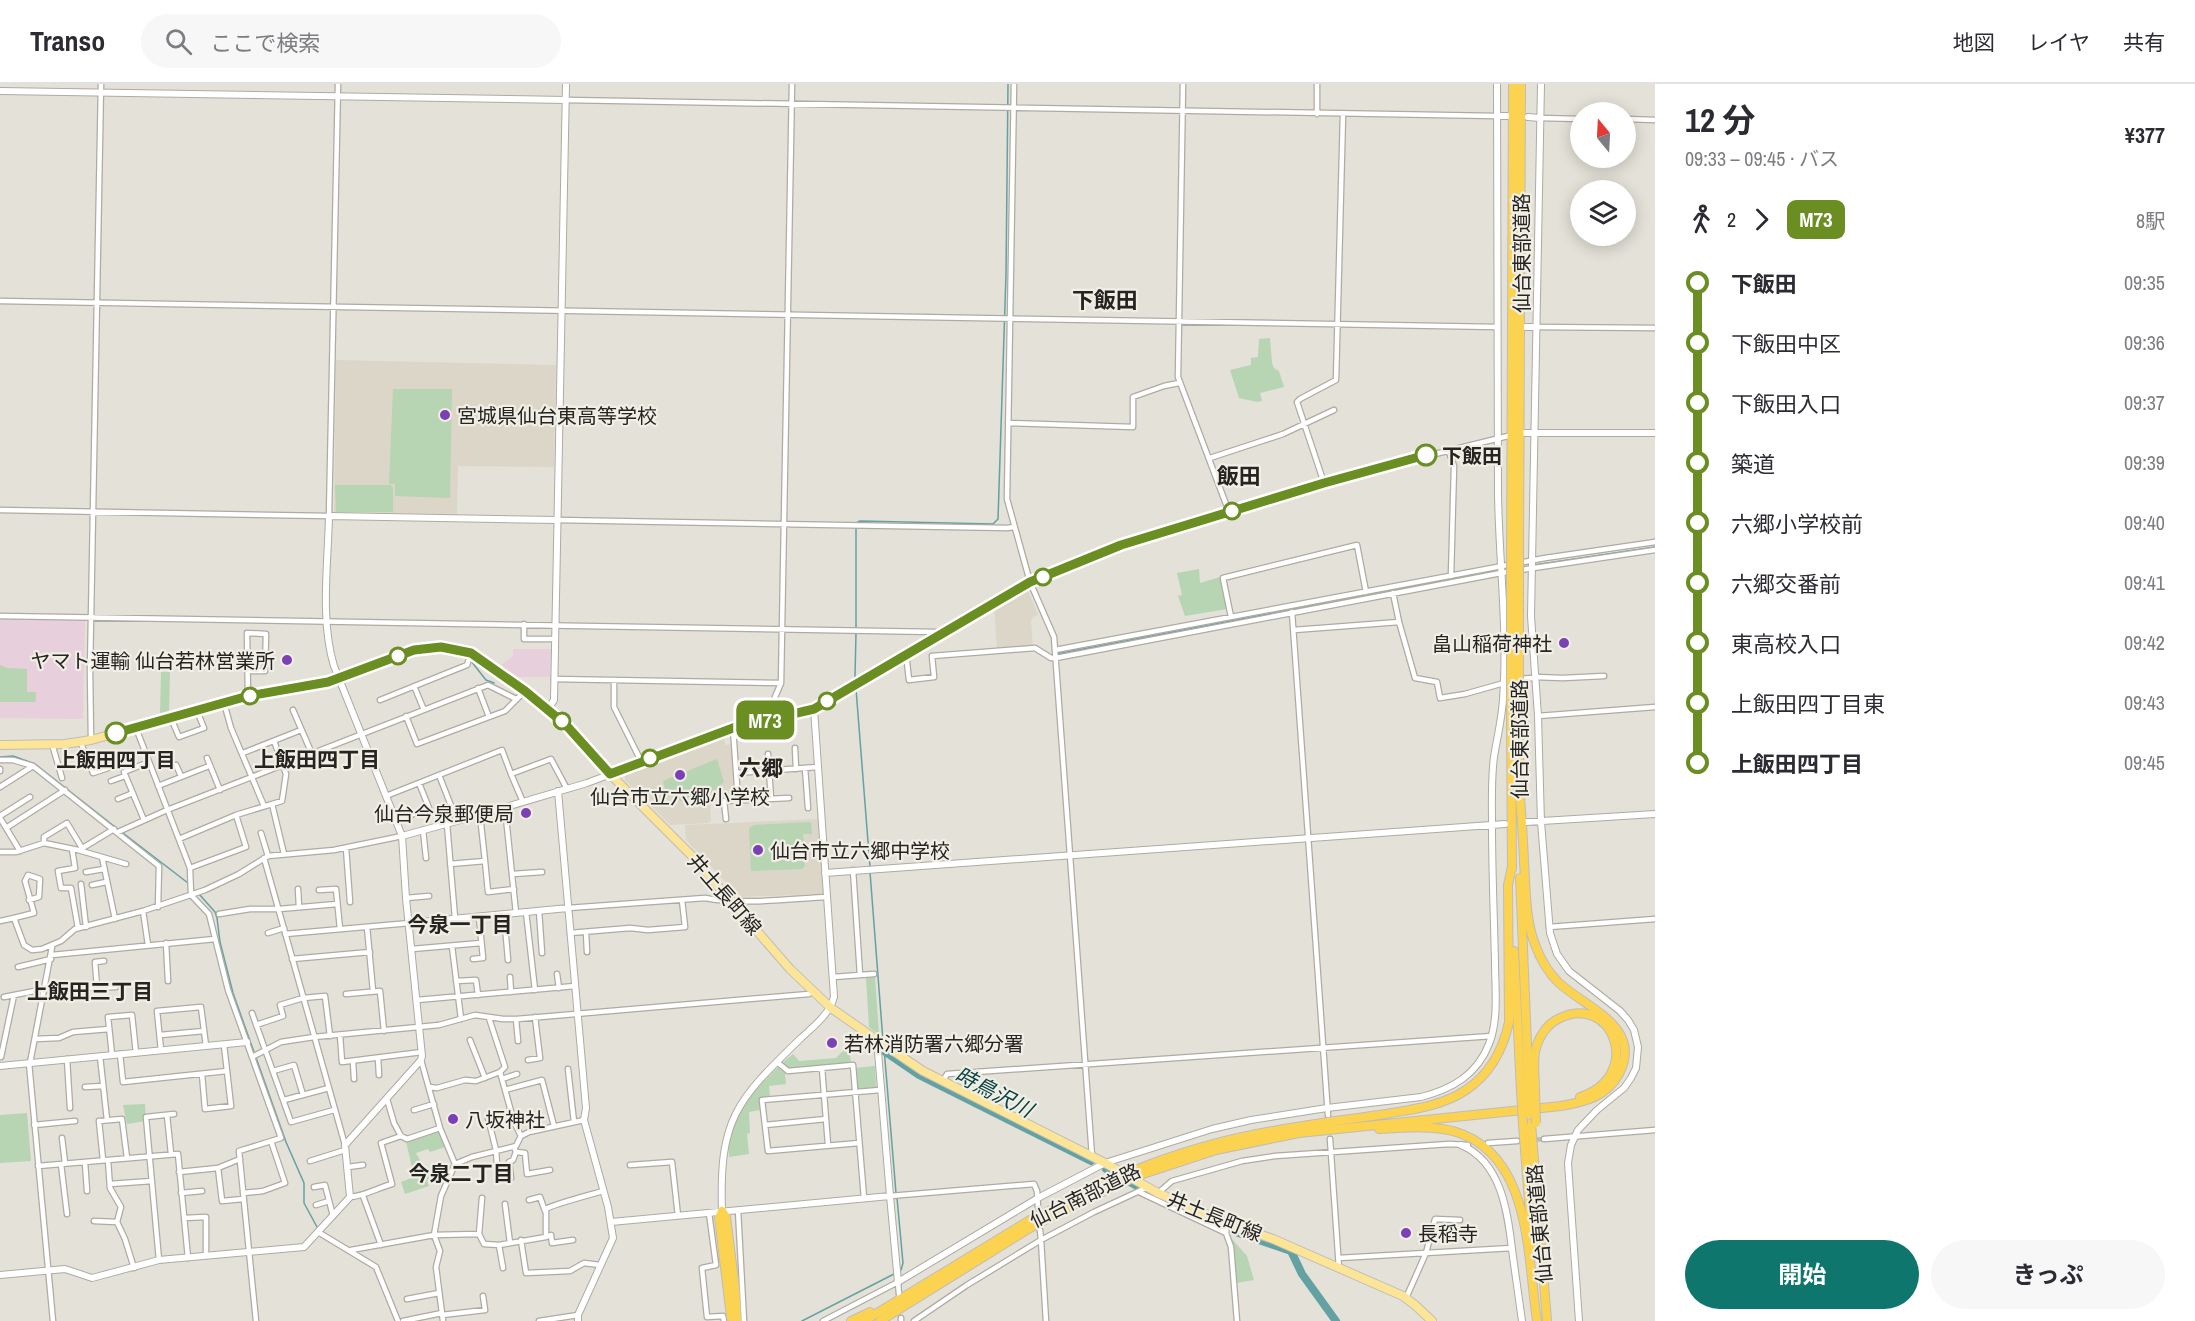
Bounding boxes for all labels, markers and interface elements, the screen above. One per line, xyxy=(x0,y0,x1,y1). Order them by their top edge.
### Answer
search box xyxy=(141,14,561,68)
text: Transo xyxy=(30,22,105,60)
icon: search xyxy=(162,25,195,58)
text: ここで検索 xyxy=(210,28,320,58)
text: 地図 xyxy=(1953,28,1995,57)
text: レイヤ xyxy=(2028,28,2090,57)
text: 共有 xyxy=(2123,28,2165,57)
text: 12 分 xyxy=(1685,98,1756,142)
north arrow xyxy=(1570,102,1636,168)
map controls xyxy=(1570,102,1636,246)
text: ¥377 xyxy=(2125,120,2165,150)
text: 09:33 – 09:45 · バス xyxy=(1685,145,1839,172)
button: layers xyxy=(1570,180,1636,246)
street label: 仙台東部道路 xyxy=(1508,193,1535,313)
icon: walk xyxy=(1685,203,1718,236)
icon: forward xyxy=(1745,203,1778,236)
text: M73 xyxy=(1799,205,1833,234)
text: 2 xyxy=(1727,206,1736,233)
text: 8駅 xyxy=(2136,207,2165,234)
text: 下飯田 xyxy=(1731,269,1797,299)
text: 09:35 xyxy=(2124,269,2165,296)
district label: 下飯田 xyxy=(1072,285,1138,315)
text: 下飯田中区 xyxy=(1731,329,1841,359)
text: 09:36 xyxy=(2124,329,2165,356)
text: 下飯田入口 xyxy=(1731,389,1841,419)
text: 09:37 xyxy=(2124,389,2165,416)
place label: 宮城県仙台東高等学校 xyxy=(457,402,657,429)
marker: 宮城県仙台東高等学校 xyxy=(438,408,452,422)
place label: 下飯田 xyxy=(1442,442,1502,469)
marker: 下飯田 xyxy=(1415,444,1437,466)
text: 築道 xyxy=(1731,449,1775,479)
text: 09:39 xyxy=(2124,449,2165,476)
district label: 飯田 xyxy=(1216,461,1261,491)
unlabelled marker xyxy=(1223,502,1241,520)
text: 六郷小学校前 xyxy=(1731,509,1863,539)
text: 09:40 xyxy=(2124,509,2165,536)
unlabelled marker xyxy=(1034,568,1052,586)
text: 六郷交番前 xyxy=(1731,569,1841,599)
text: 09:41 xyxy=(2124,569,2165,596)
text: 東高校入口 xyxy=(1731,629,1841,659)
text: 09:42 xyxy=(2124,629,2165,656)
place label: 畠山稲荷神社 xyxy=(1432,630,1552,657)
marker: 畠山稲荷神社 xyxy=(1557,636,1571,650)
place label: ヤマト運輸 仙台若林営業所 xyxy=(30,647,275,674)
unlabelled marker xyxy=(389,647,407,665)
marker: ヤマト運輸 仙台若林営業所 xyxy=(280,653,294,667)
street label: 仙台東部道路 xyxy=(1506,679,1533,799)
unlabelled marker xyxy=(241,687,259,705)
text: 上飯田四丁目東 xyxy=(1731,689,1885,719)
text: 09:43 xyxy=(2124,689,2165,716)
unlabelled marker xyxy=(818,692,836,710)
line badge: M73 xyxy=(730,700,800,740)
text: M73 xyxy=(748,706,782,735)
unlabelled marker xyxy=(553,712,571,730)
marker: 上飯田四丁目 xyxy=(105,722,127,744)
district label: 上飯田四丁目 xyxy=(254,745,380,774)
place label: 上飯田四丁目 xyxy=(56,746,176,773)
unlabelled marker xyxy=(641,749,659,767)
text: 上飯田四丁目 xyxy=(1731,749,1863,779)
text: 09:45 xyxy=(2124,749,2165,776)
district label: 六郷 xyxy=(739,753,783,783)
marker: 仙台市立六郷小学校 xyxy=(673,768,687,782)
place label: 仙台市立六郷小学校 xyxy=(590,783,770,810)
place label: 仙台今泉郵便局 xyxy=(374,800,514,827)
marker: 仙台今泉郵便局 xyxy=(519,806,533,820)
place label: 仙台市立六郷中学校 xyxy=(770,837,950,864)
marker: 仙台市立六郷中学校 xyxy=(751,843,765,857)
street label: 井土長町線 xyxy=(682,847,768,941)
district label: 今泉一丁目 xyxy=(408,910,513,939)
district label: 上飯田三丁目 xyxy=(27,977,153,1006)
place label: 若林消防署六郷分署 xyxy=(844,1030,1024,1057)
marker: 若林消防署六郷分署 xyxy=(825,1036,839,1050)
water label: 時鳥沢川 xyxy=(950,1060,1040,1125)
place label: 八坂神社 xyxy=(465,1106,545,1133)
marker: 八坂神社 xyxy=(446,1112,460,1126)
street label: 仙台南部道路 xyxy=(1025,1157,1145,1233)
district label: 今泉二丁目 xyxy=(409,1159,514,1188)
street label: 仙台東部道路 xyxy=(1520,1163,1558,1285)
street label: 井土長町線 xyxy=(1164,1185,1266,1247)
place label: 長稻寺 xyxy=(1418,1220,1478,1247)
marker: 長稻寺 xyxy=(1399,1226,1413,1240)
button: 開始 xyxy=(1685,1240,1919,1309)
button: きっぷ xyxy=(1931,1240,2165,1309)

